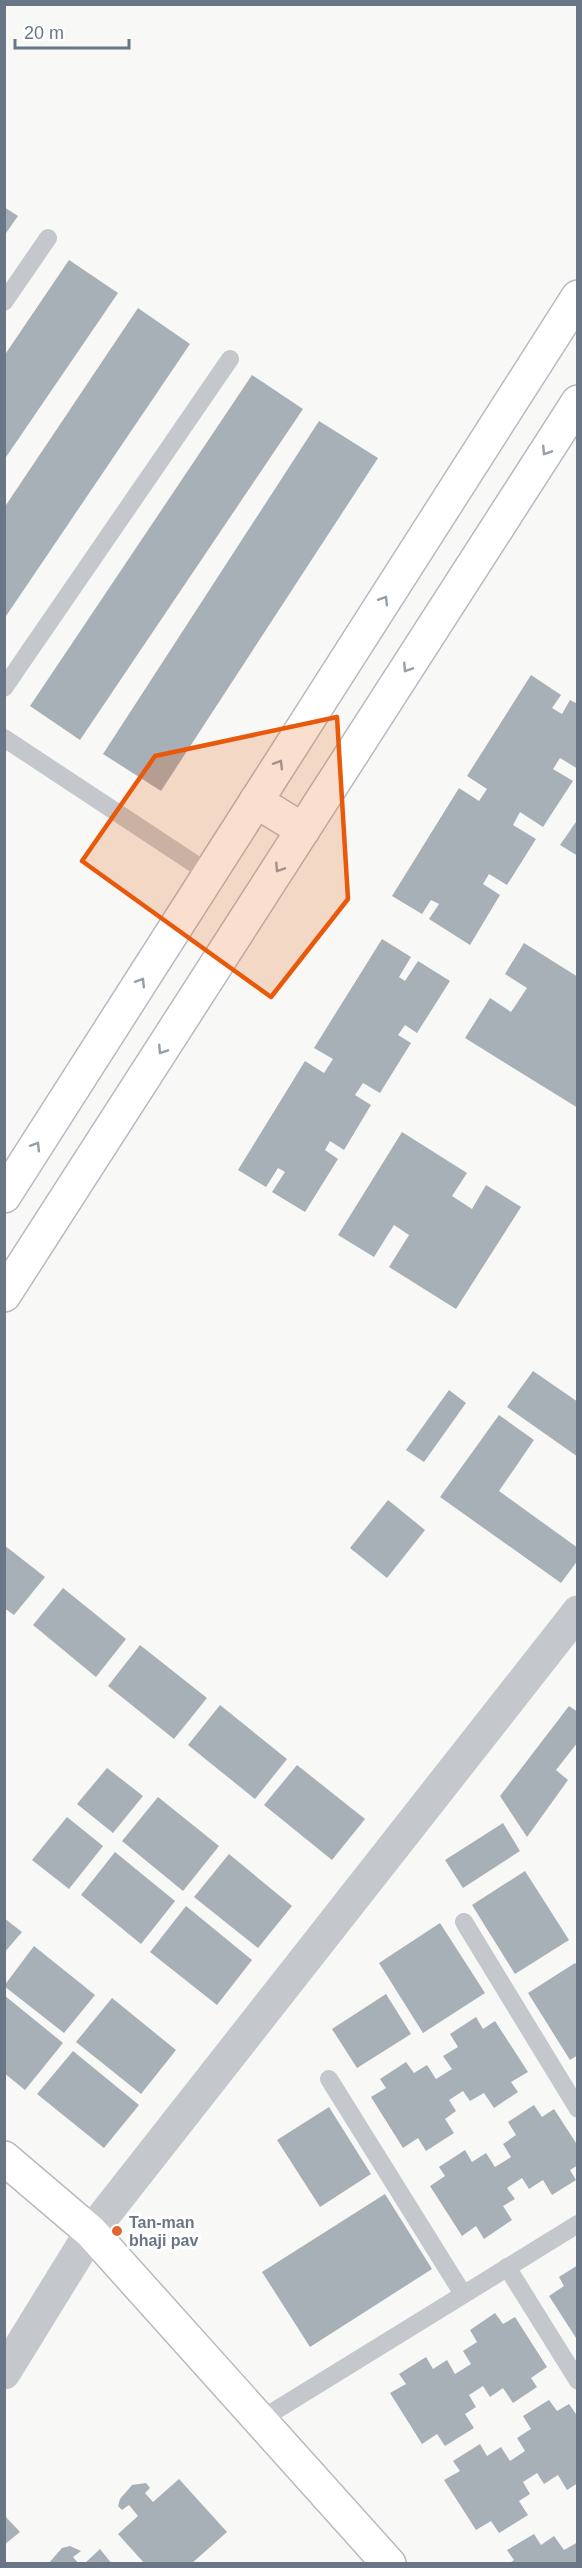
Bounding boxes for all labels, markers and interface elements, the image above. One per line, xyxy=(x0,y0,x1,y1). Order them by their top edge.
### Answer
scale bar xyxy=(15,12,129,50)
text: 20 m xyxy=(24,23,64,43)
one-way arrow xyxy=(542,444,553,455)
one-way arrow xyxy=(377,596,388,607)
one-way arrow xyxy=(403,662,414,673)
one-way arrow xyxy=(272,760,284,770)
one-way arrow xyxy=(274,862,286,872)
one-way arrow xyxy=(133,978,145,988)
one-way arrow xyxy=(158,1043,169,1054)
one-way arrow xyxy=(29,1142,40,1153)
place label: Tan-man bhaji pav xyxy=(129,2214,198,2249)
marker: Tan-man bhaji pav xyxy=(110,2224,124,2238)

